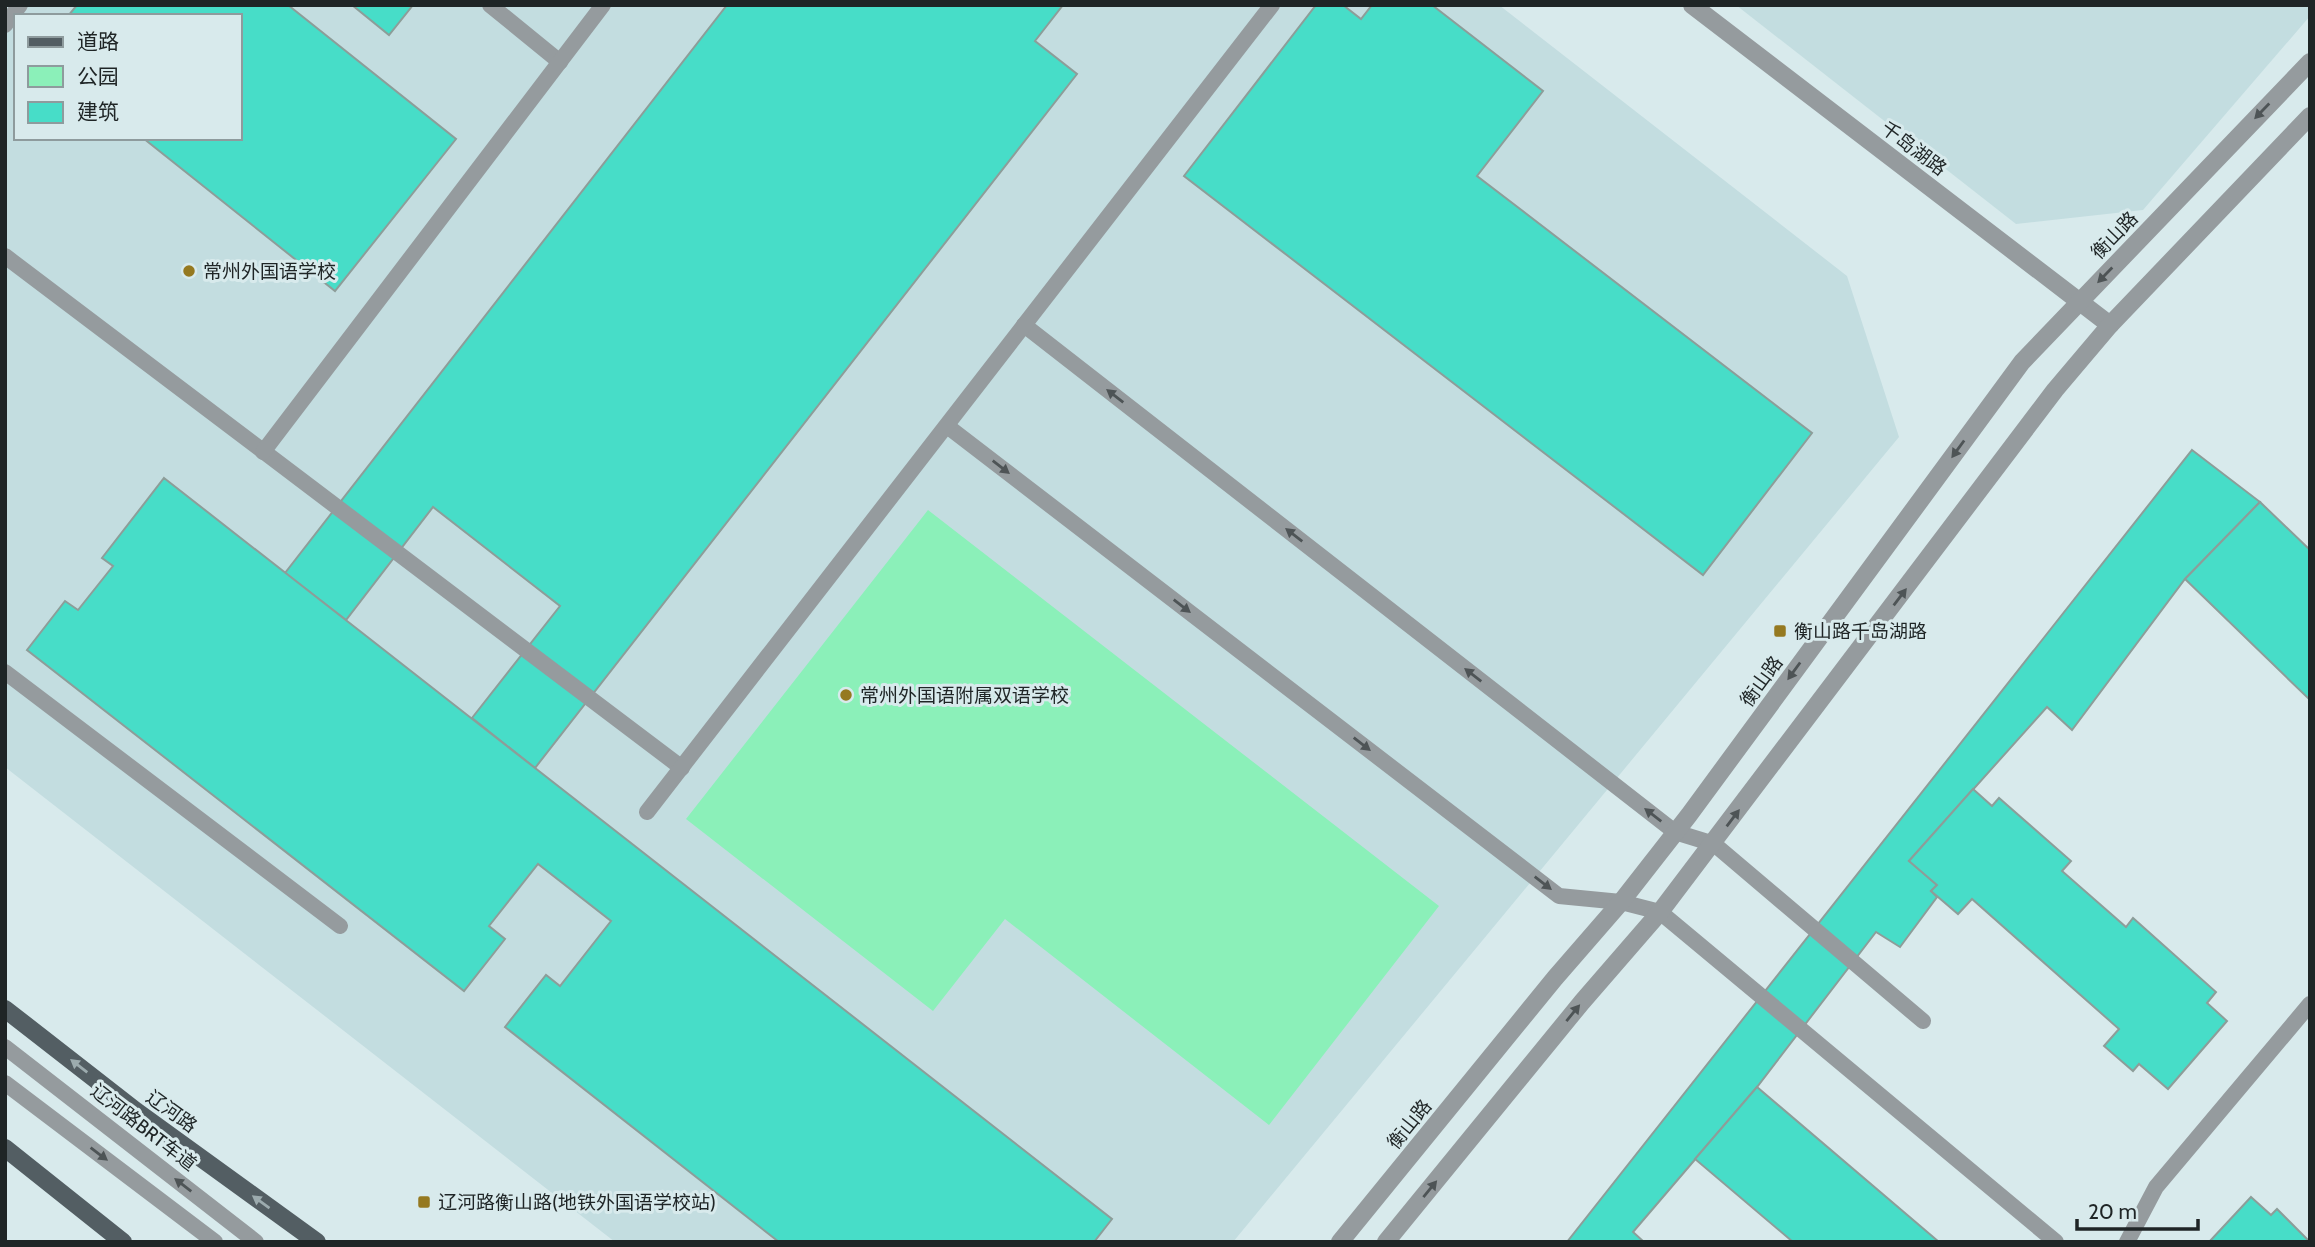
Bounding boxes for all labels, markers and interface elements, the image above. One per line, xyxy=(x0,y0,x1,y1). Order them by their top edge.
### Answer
legend xyxy=(14,14,242,140)
text: 道路 xyxy=(77,29,119,54)
text: 公园 xyxy=(77,64,119,89)
text: 建筑 xyxy=(77,99,119,124)
one-way arrow xyxy=(2254,103,2271,120)
street label: 千岛湖路 xyxy=(1876,116,1951,180)
street label: 衡山路 xyxy=(2086,207,2142,264)
place label: 常州外国语学校 xyxy=(203,260,336,283)
marker: 常州外国语学校 xyxy=(181,263,197,279)
one-way arrow xyxy=(2096,267,2113,284)
one-way arrow xyxy=(1106,388,1124,403)
one-way arrow xyxy=(1951,440,1965,458)
one-way arrow xyxy=(992,460,1010,475)
one-way arrow xyxy=(1285,529,1303,543)
one-way arrow xyxy=(1892,588,1906,606)
one-way arrow xyxy=(1173,598,1191,612)
place label: 衡山路千岛湖路 xyxy=(1794,620,1927,643)
marker: 衡山路千岛湖路 xyxy=(1772,623,1788,639)
street label: 衡山路 xyxy=(1735,651,1787,711)
one-way arrow xyxy=(1787,662,1802,680)
one-way arrow xyxy=(1465,668,1483,683)
place label: 常州外国语附属双语学校 xyxy=(860,684,1069,707)
marker: 常州外国语附属双语学校 xyxy=(838,687,854,703)
one-way arrow xyxy=(1353,737,1371,752)
one-way arrow xyxy=(1644,809,1662,823)
one-way arrow xyxy=(1726,809,1740,827)
one-way arrow xyxy=(1533,875,1551,890)
one-way arrow xyxy=(1566,1004,1581,1022)
one-way arrow xyxy=(70,1059,88,1074)
street label: 辽河路BRT车道 xyxy=(86,1079,201,1176)
street label: 辽河路 xyxy=(142,1085,202,1137)
street label: 衡山路 xyxy=(1383,1095,1436,1154)
one-way arrow xyxy=(89,1146,107,1161)
one-way arrow xyxy=(174,1178,192,1192)
one-way arrow xyxy=(1422,1180,1437,1198)
scale bar xyxy=(2077,1188,2198,1232)
place label: 辽河路衡山路(地铁外国语学校站) xyxy=(438,1191,716,1214)
marker: 辽河路衡山路(地铁外国语学校站) xyxy=(416,1194,432,1210)
one-way arrow xyxy=(252,1195,270,1209)
text: 20 m xyxy=(2088,1199,2137,1224)

